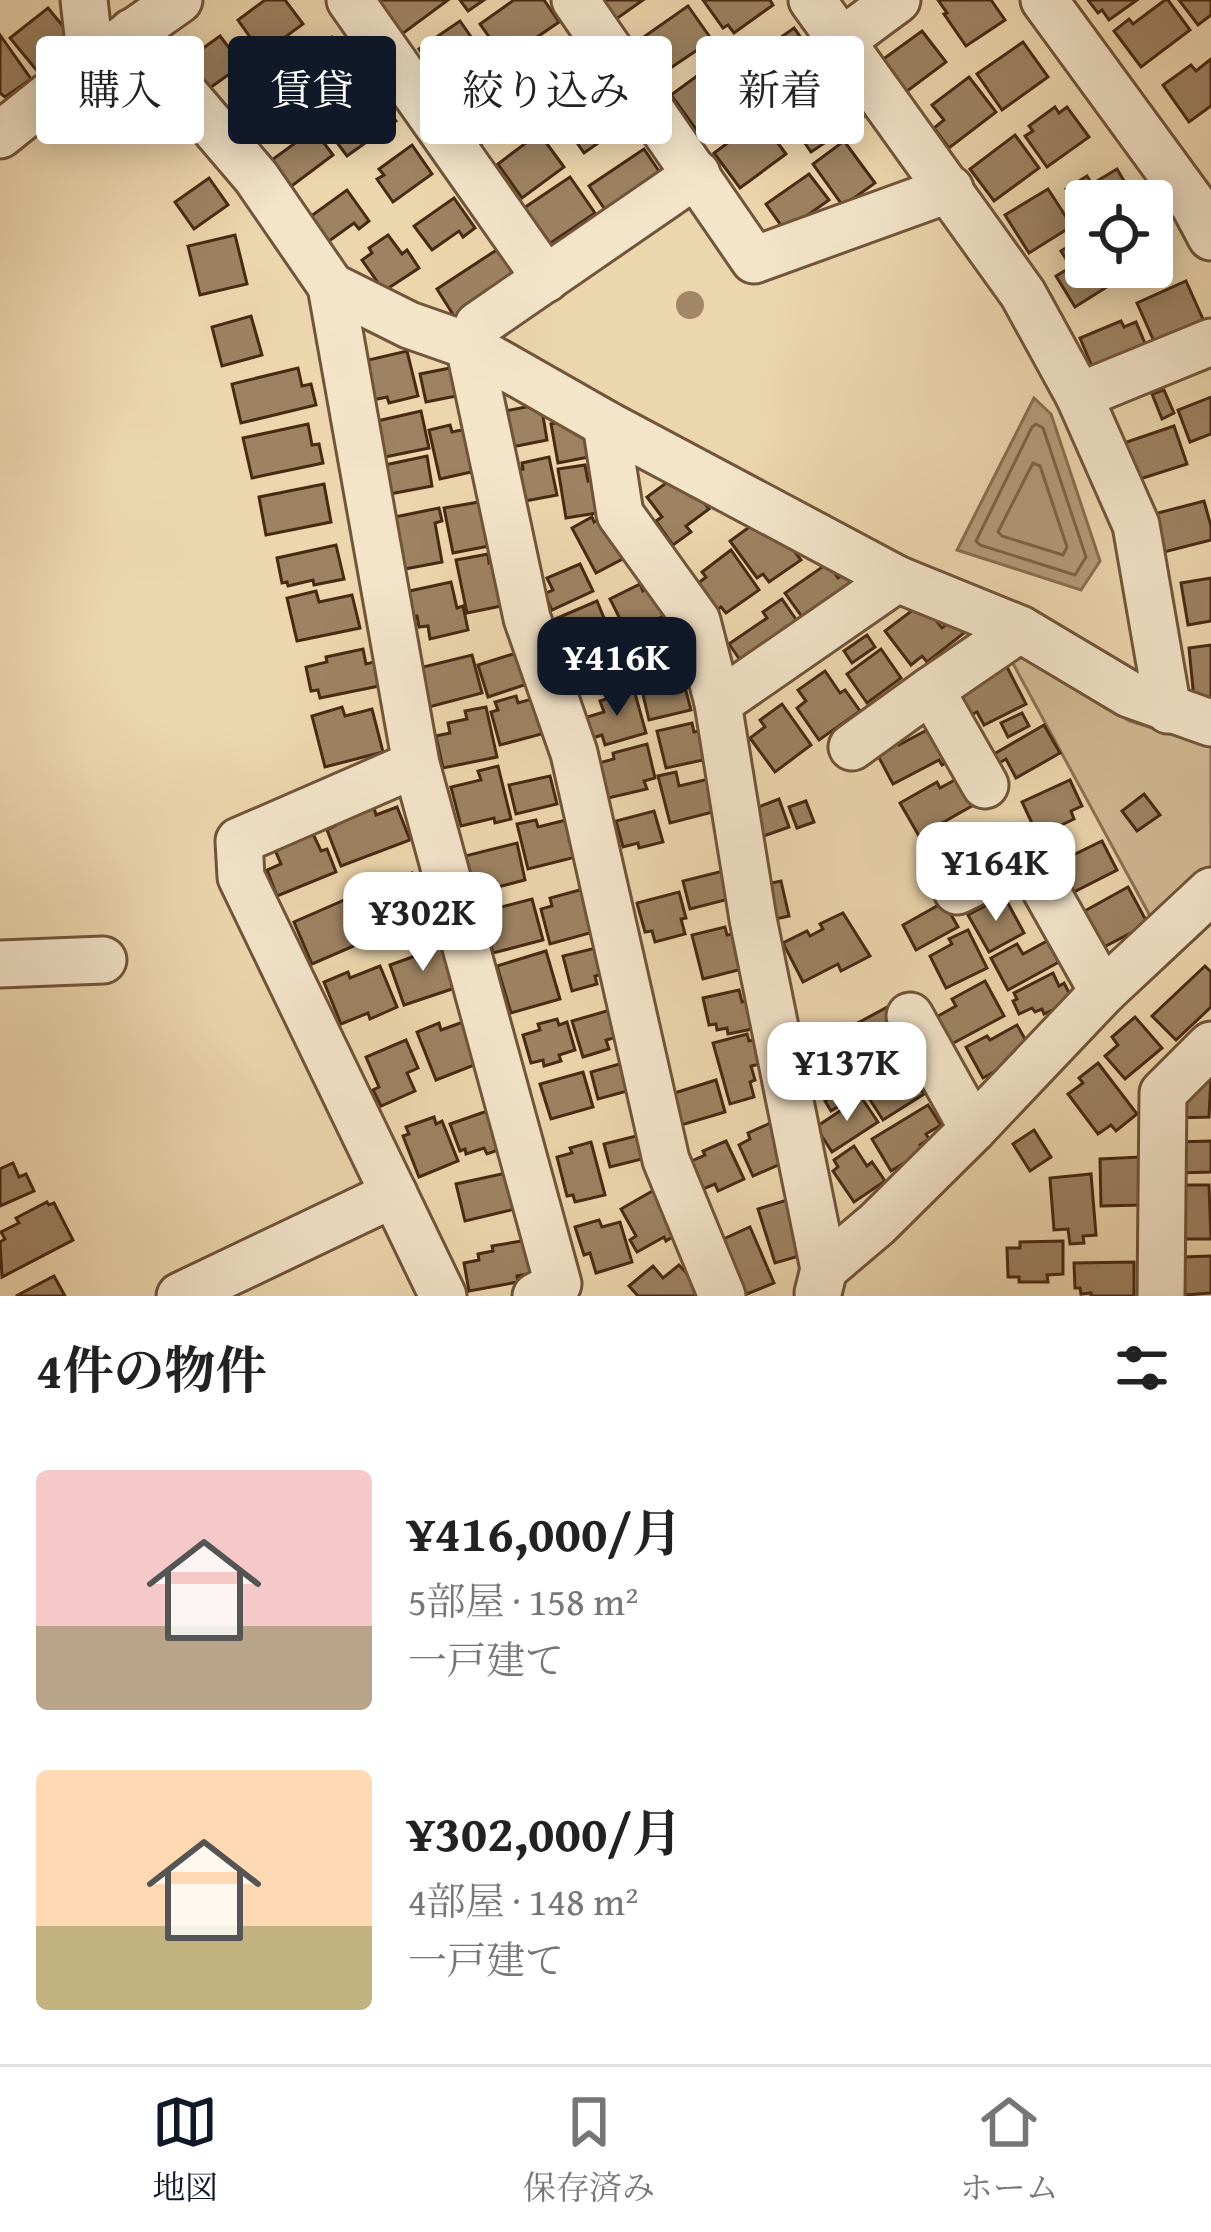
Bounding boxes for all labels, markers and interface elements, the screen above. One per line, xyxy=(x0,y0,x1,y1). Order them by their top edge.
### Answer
chip: 購入 xyxy=(36,36,204,144)
chip: 賃貸 xyxy=(228,36,396,144)
chip: 絞り込み xyxy=(420,36,672,144)
chip: 新着 xyxy=(696,36,864,144)
map controls xyxy=(1065,180,1173,288)
button: locate xyxy=(1065,180,1173,288)
pin: ¥416K xyxy=(533,617,701,719)
text: ¥416K xyxy=(564,627,670,684)
pin: ¥164K xyxy=(912,822,1080,924)
text: ¥164K xyxy=(943,832,1049,889)
pin: ¥302K xyxy=(339,872,507,974)
text: ¥302K xyxy=(370,882,476,939)
pin: ¥137K xyxy=(763,1022,931,1124)
text: ¥137K xyxy=(794,1032,900,1089)
text: 4件の物件 xyxy=(36,1332,266,1407)
icon: filters xyxy=(1109,1335,1175,1401)
text: ¥416,000/月 xyxy=(408,1495,683,1570)
icon: home xyxy=(132,1518,276,1662)
text: 5部屋 · 158 m² xyxy=(408,1572,638,1629)
text: 一戸建て xyxy=(408,1631,564,1688)
text: ¥302,000/月 xyxy=(408,1795,683,1870)
icon: home xyxy=(132,1818,276,1962)
text: 4部屋 · 148 m² xyxy=(408,1872,638,1929)
text: 一戸建て xyxy=(408,1931,564,1988)
tab: 地図 xyxy=(152,2089,218,2211)
tab: 保存済み xyxy=(523,2089,655,2211)
tab: ホーム xyxy=(960,2089,1059,2211)

